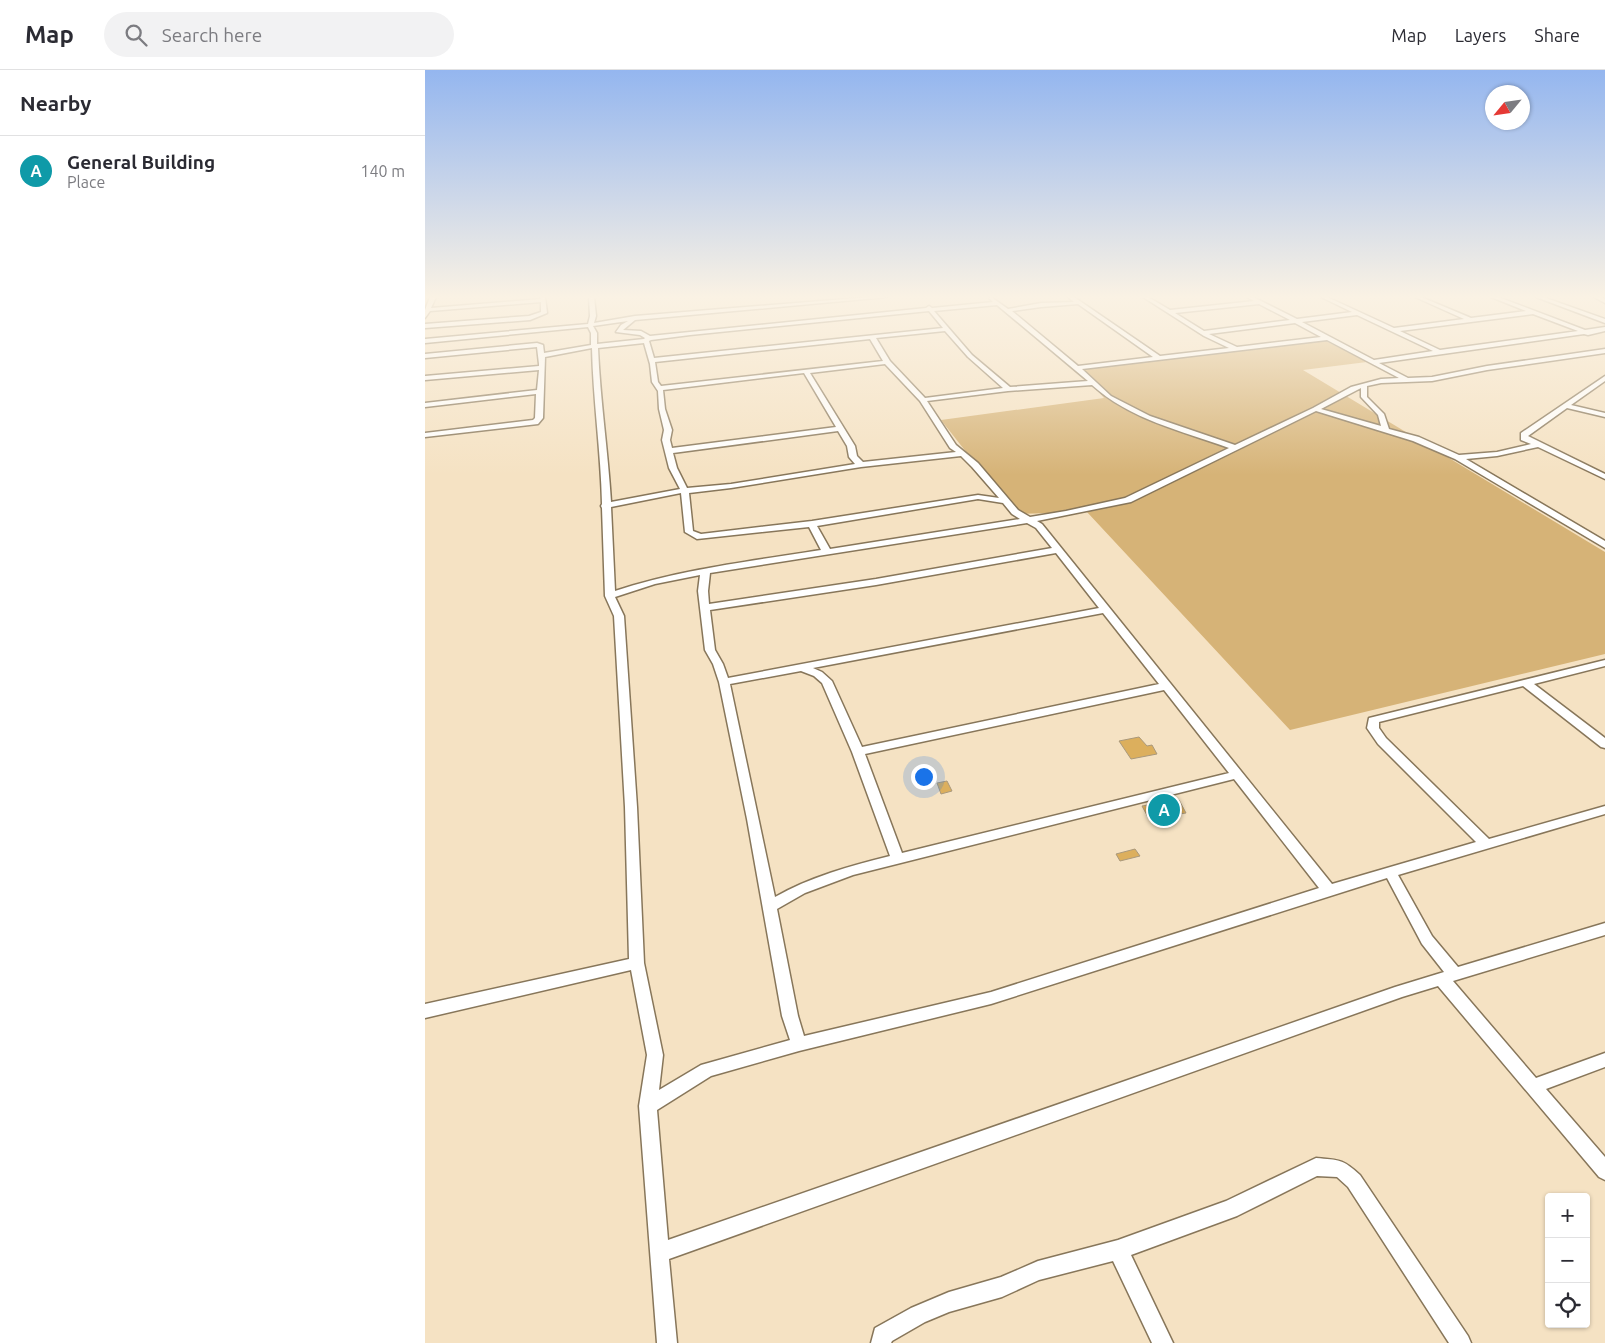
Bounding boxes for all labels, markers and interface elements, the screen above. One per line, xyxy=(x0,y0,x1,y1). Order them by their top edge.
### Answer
search box xyxy=(104,12,454,57)
text: Map xyxy=(25,21,74,48)
icon: search xyxy=(122,21,150,49)
text: Search here xyxy=(162,24,262,46)
text: Map xyxy=(1391,25,1427,45)
text: Layers xyxy=(1455,25,1506,45)
text: Share xyxy=(1534,25,1580,45)
north arrow xyxy=(1485,85,1530,130)
text: Nearby xyxy=(20,91,91,115)
text: General Building xyxy=(67,151,215,173)
text: A xyxy=(30,162,42,180)
text: 140 m xyxy=(360,162,405,180)
text: Place xyxy=(67,173,105,191)
your location xyxy=(911,764,937,790)
pin: A xyxy=(1148,791,1180,829)
map controls xyxy=(1545,1193,1590,1328)
button: + xyxy=(1545,1193,1590,1238)
button: − xyxy=(1545,1238,1590,1283)
button: locate xyxy=(1545,1283,1590,1328)

